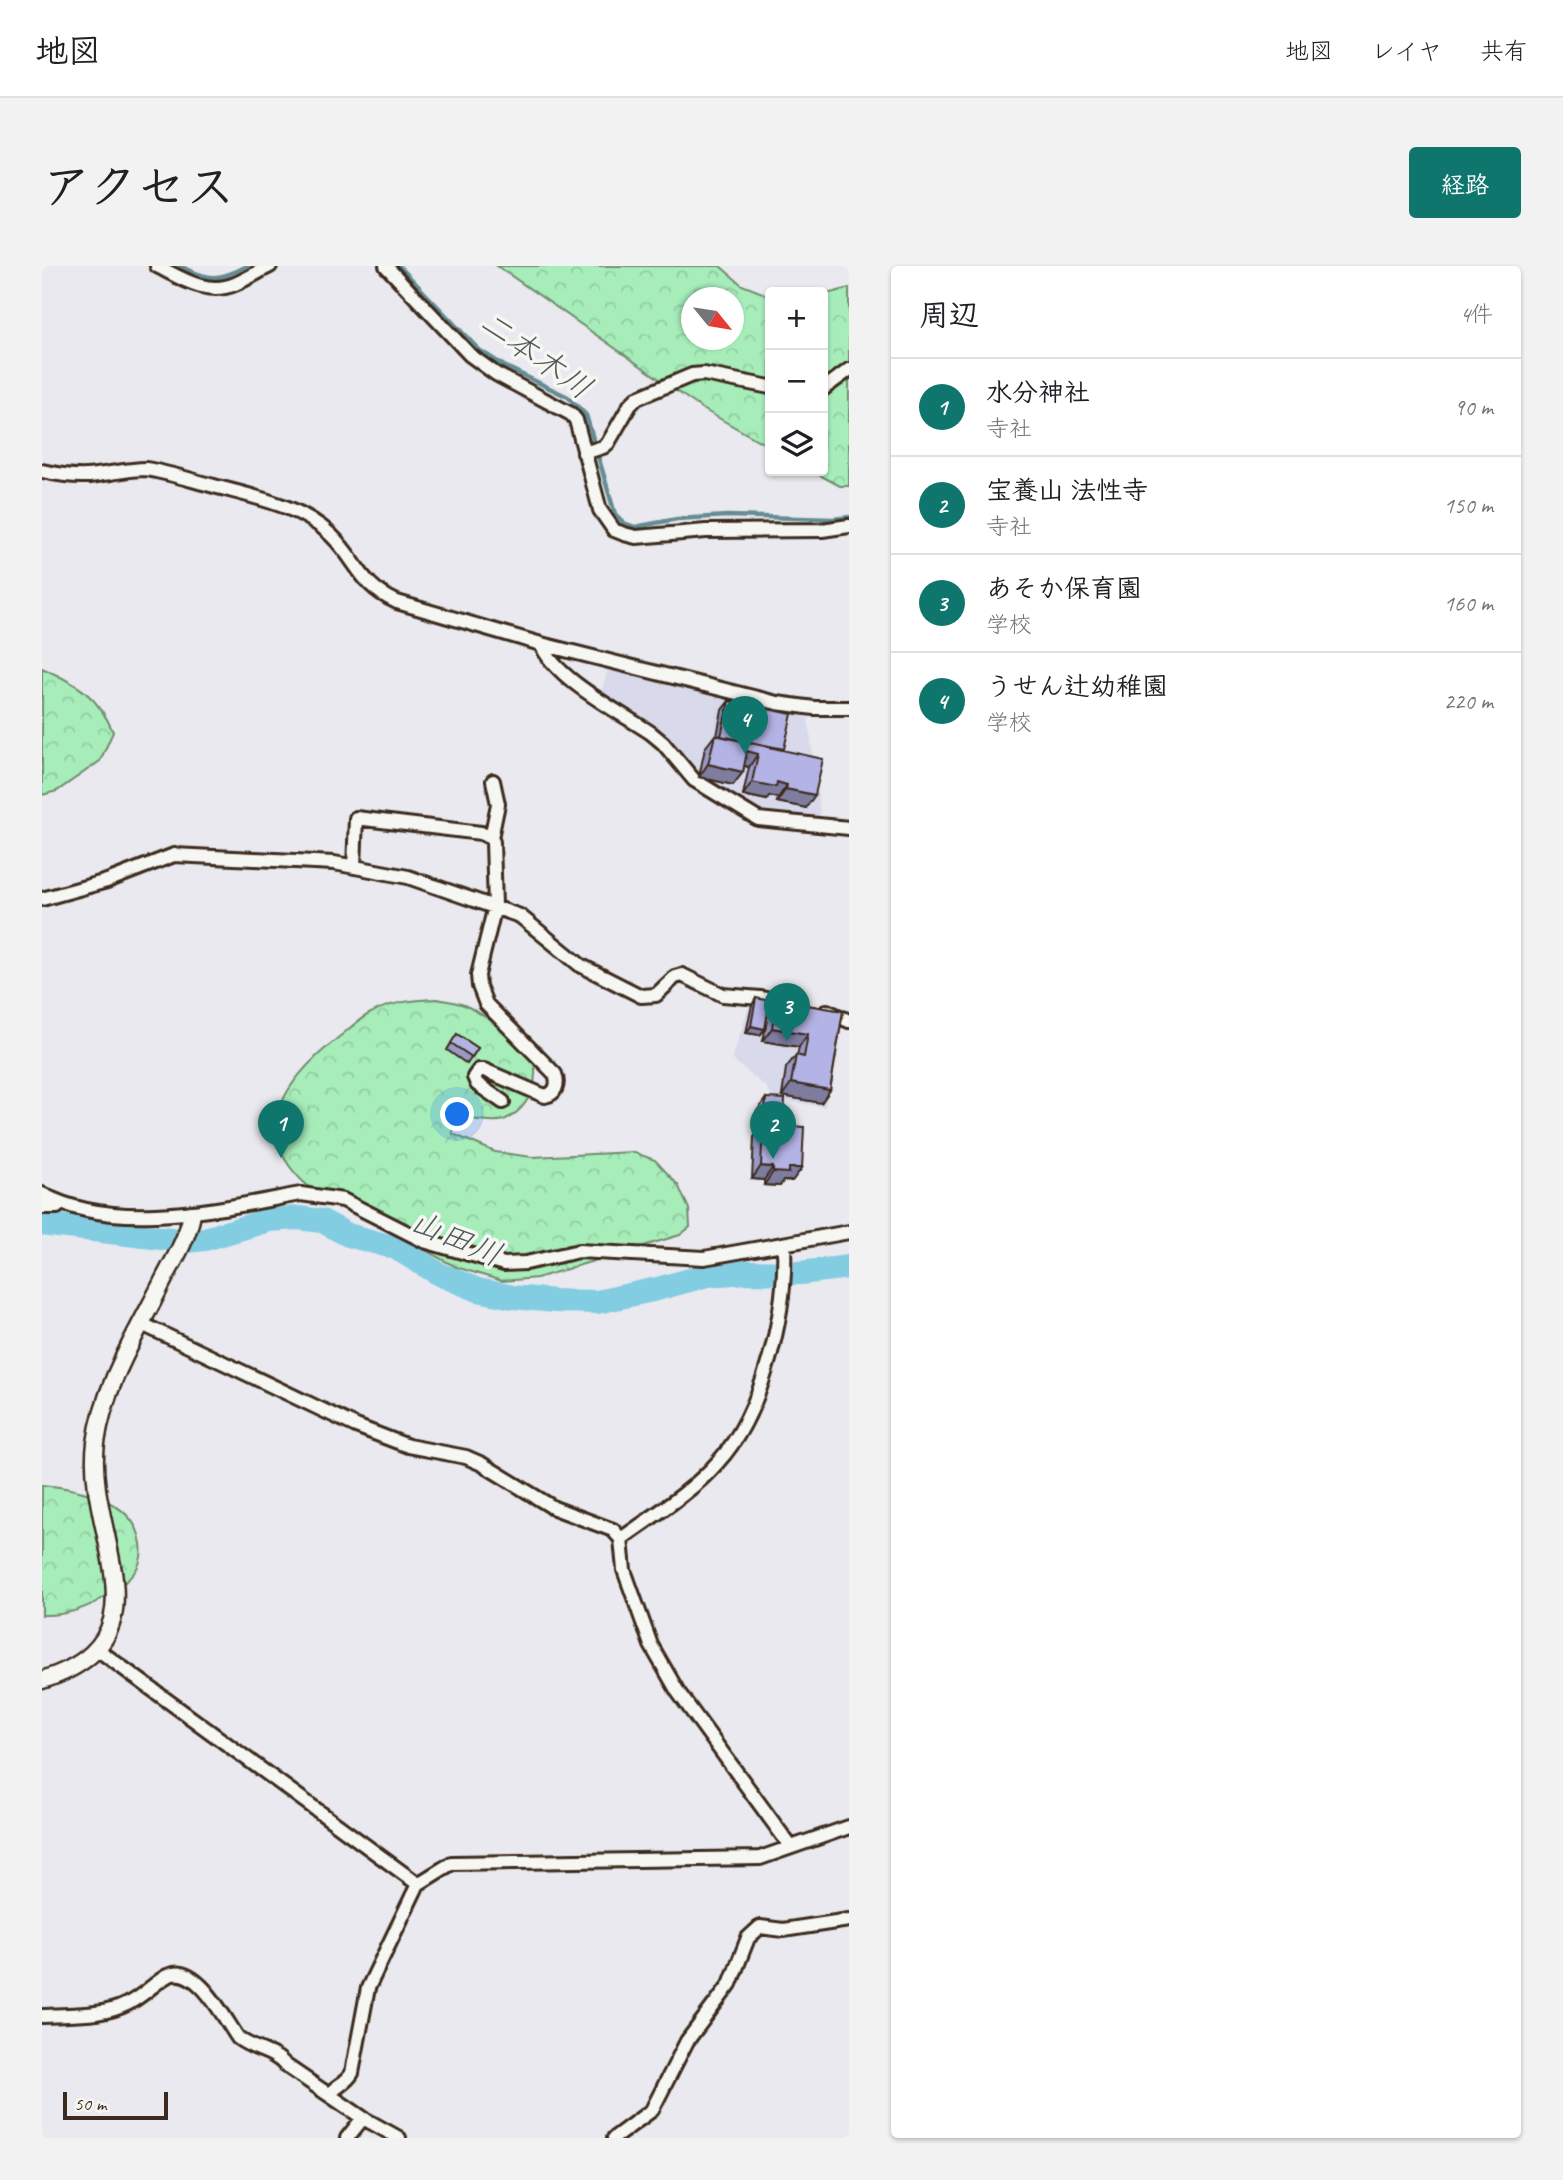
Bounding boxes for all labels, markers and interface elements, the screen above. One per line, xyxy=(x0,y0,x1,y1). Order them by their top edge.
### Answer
text: 地図 xyxy=(35,30,101,72)
text: 地図 xyxy=(1285,36,1333,66)
text: レイヤ xyxy=(1371,36,1442,66)
text: 共有 xyxy=(1480,36,1528,66)
button: 経路 xyxy=(1409,147,1521,218)
text: アクセス xyxy=(42,156,235,218)
north arrow xyxy=(681,287,744,350)
map controls xyxy=(765,287,828,476)
button: + xyxy=(765,287,828,350)
text: 周辺 xyxy=(919,296,979,334)
text: 4件 xyxy=(1460,300,1493,329)
water label: 二本木川 xyxy=(472,301,600,409)
button: − xyxy=(765,350,828,413)
text: 水分神社 xyxy=(986,376,1090,409)
text: 1 xyxy=(937,393,947,422)
text: 90 m xyxy=(1454,393,1493,422)
button: layers xyxy=(765,413,828,476)
text: 寺社 xyxy=(986,414,1032,443)
text: 宝養山 法性寺 xyxy=(986,474,1148,507)
text: 2 xyxy=(937,491,947,520)
text: 150 m xyxy=(1444,491,1493,520)
text: 寺社 xyxy=(986,512,1032,541)
text: あそか保育園 xyxy=(986,572,1142,605)
text: 3 xyxy=(937,589,947,618)
text: 160 m xyxy=(1444,589,1493,618)
text: 学校 xyxy=(986,610,1032,639)
text: うせん辻幼稚園 xyxy=(986,670,1168,703)
text: 4 xyxy=(937,687,947,716)
text: 220 m xyxy=(1444,687,1493,716)
pin: 4 xyxy=(722,696,768,754)
text: 学校 xyxy=(986,708,1032,737)
pin: 3 xyxy=(764,983,810,1041)
your location xyxy=(440,1097,474,1131)
pin: 1 xyxy=(258,1100,304,1158)
pin: 2 xyxy=(750,1101,796,1159)
water label: 山田川 xyxy=(404,1200,508,1276)
scale bar xyxy=(63,2089,168,2121)
text: 50 m xyxy=(74,2092,106,2116)

